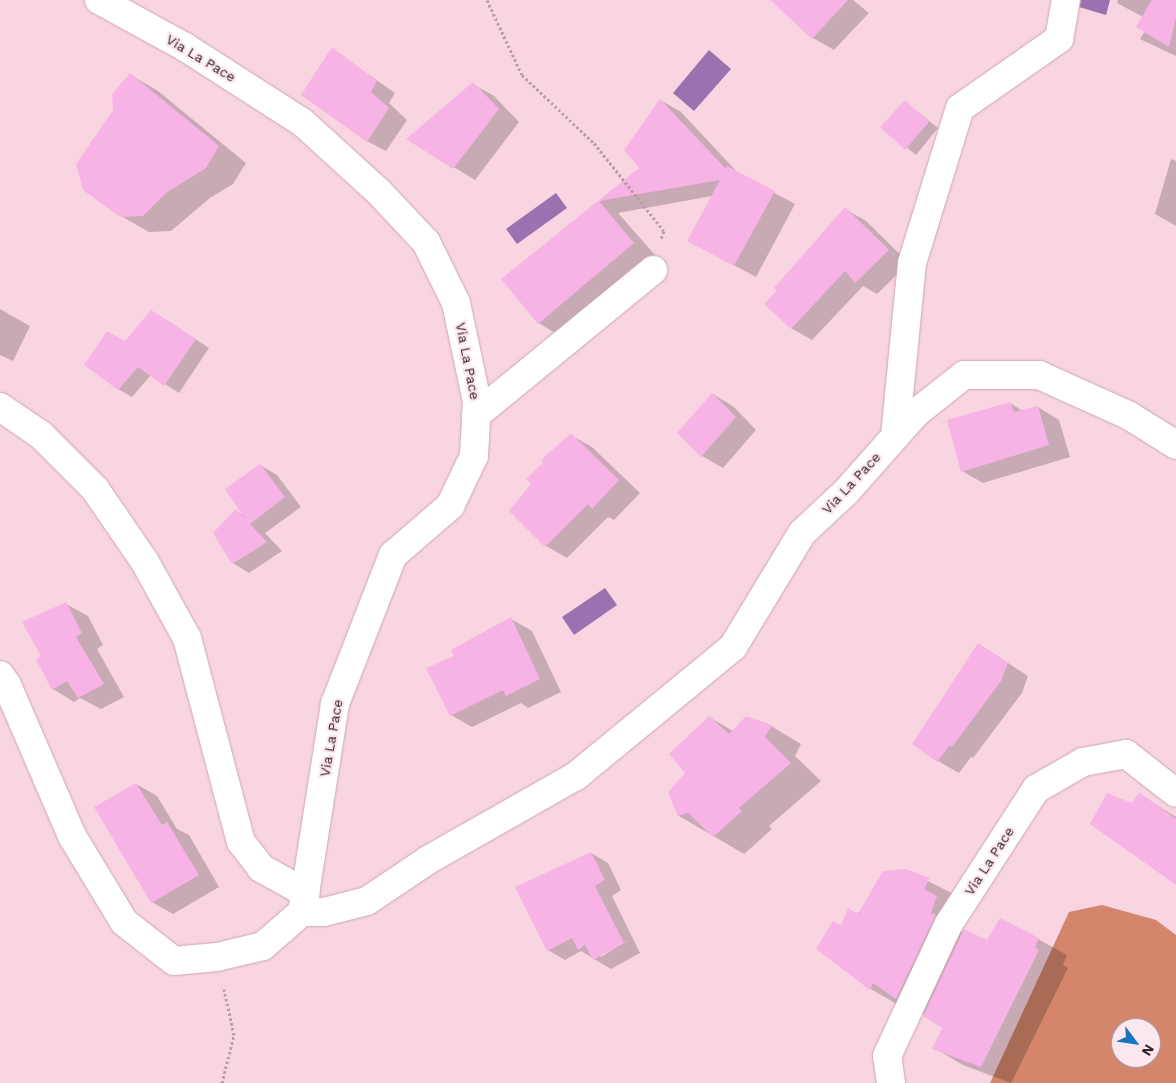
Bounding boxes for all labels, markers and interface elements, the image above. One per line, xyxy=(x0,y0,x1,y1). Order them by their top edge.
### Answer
street label: Via La Pace xyxy=(163,30,239,86)
street label: Via La Pace xyxy=(452,321,484,401)
street label: Via La Pace xyxy=(818,448,884,518)
street label: Via La Pace xyxy=(316,698,346,778)
street label: Via La Pace xyxy=(960,823,1018,899)
north arrow xyxy=(1111,1018,1161,1068)
text: N xyxy=(1138,1042,1158,1059)

